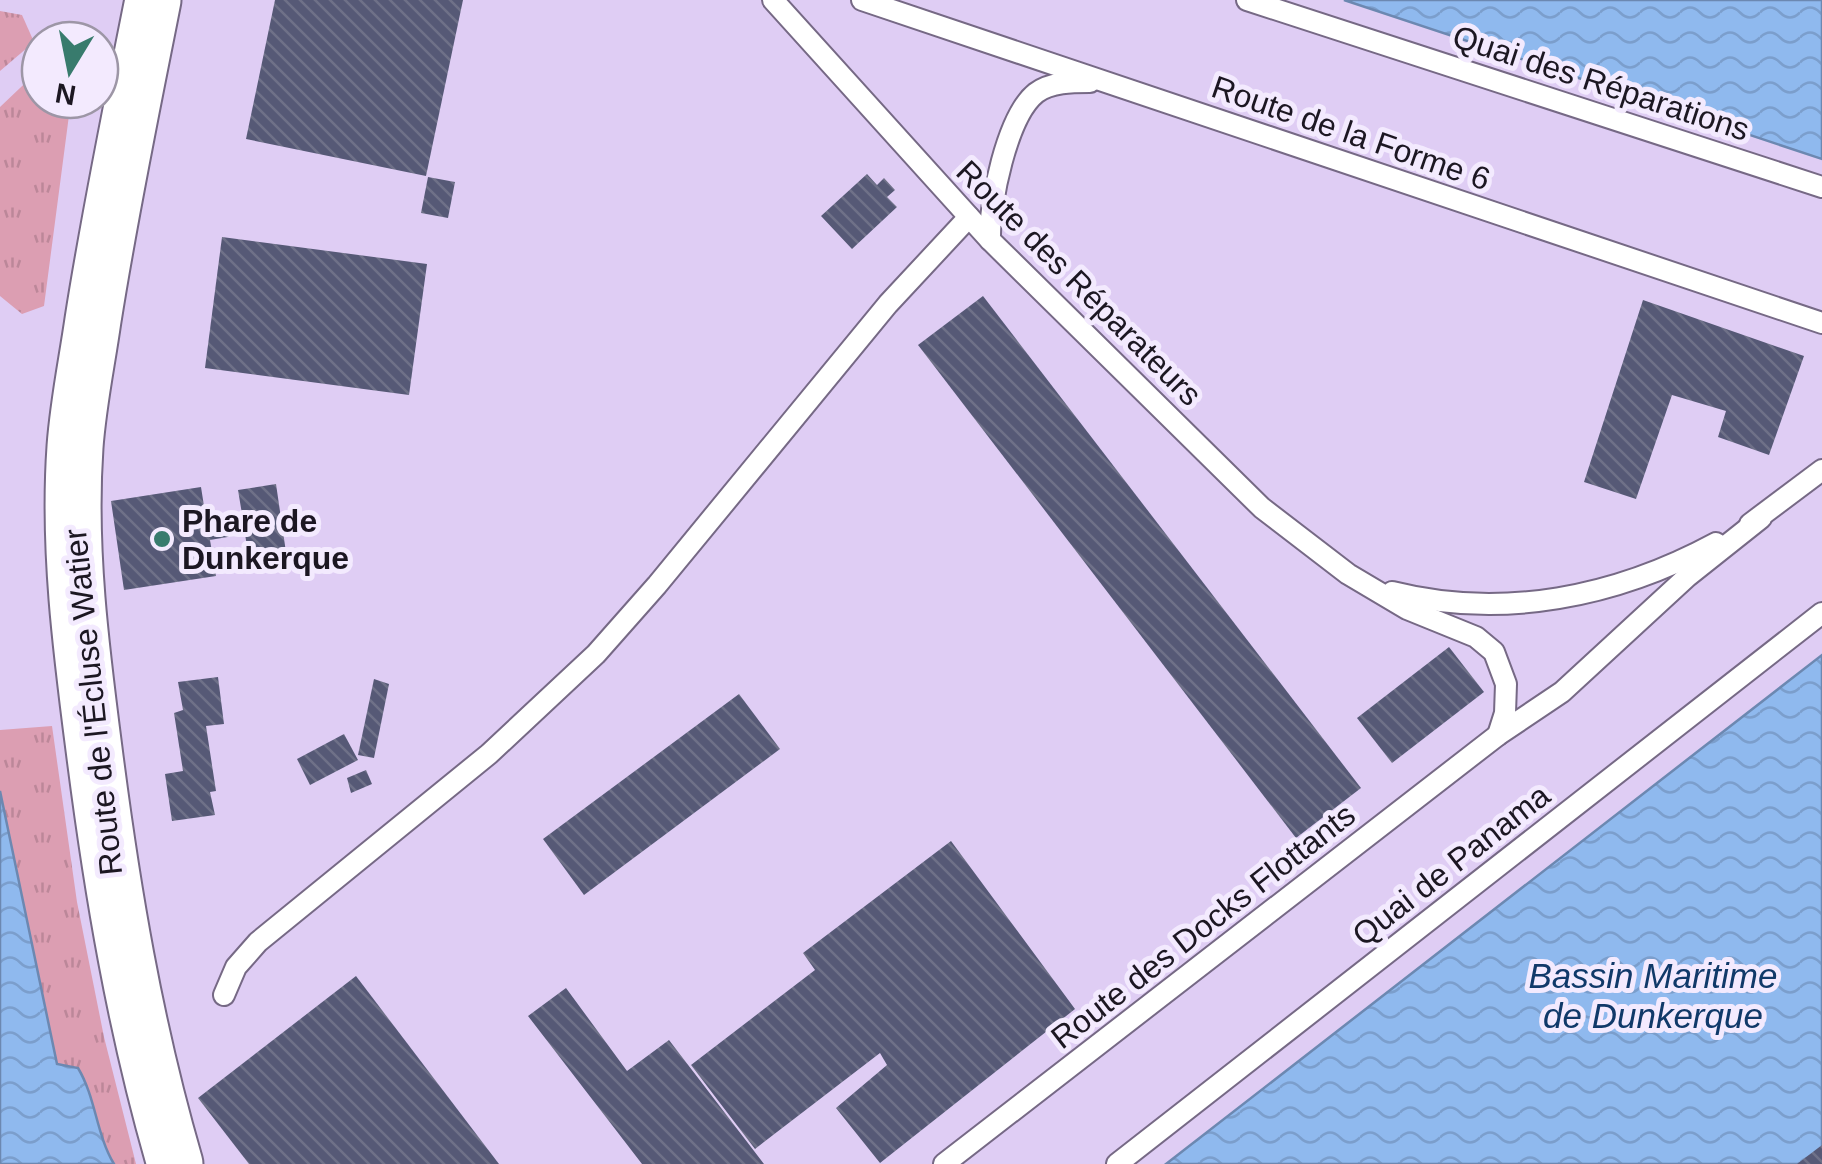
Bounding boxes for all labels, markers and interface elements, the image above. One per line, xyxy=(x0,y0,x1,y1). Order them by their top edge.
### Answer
street label: Quai des Réparations xyxy=(1448,18,1754,148)
north arrow xyxy=(20,20,120,120)
street label: Route de la Forme 6 xyxy=(1207,68,1495,198)
text: N xyxy=(53,77,78,111)
street label: Route des Réparateurs xyxy=(949,153,1209,413)
place label: Phare de Dunkerque xyxy=(182,503,349,576)
street label: Route de l'Écluse Watier xyxy=(57,527,129,877)
marker: Phare de Dunkerque xyxy=(151,528,173,550)
street label: Quai de Panama xyxy=(1345,777,1557,953)
street label: Route des Docks Flottants xyxy=(1044,796,1362,1056)
water label: Bassin Maritime de Dunkerque xyxy=(1529,956,1777,1035)

